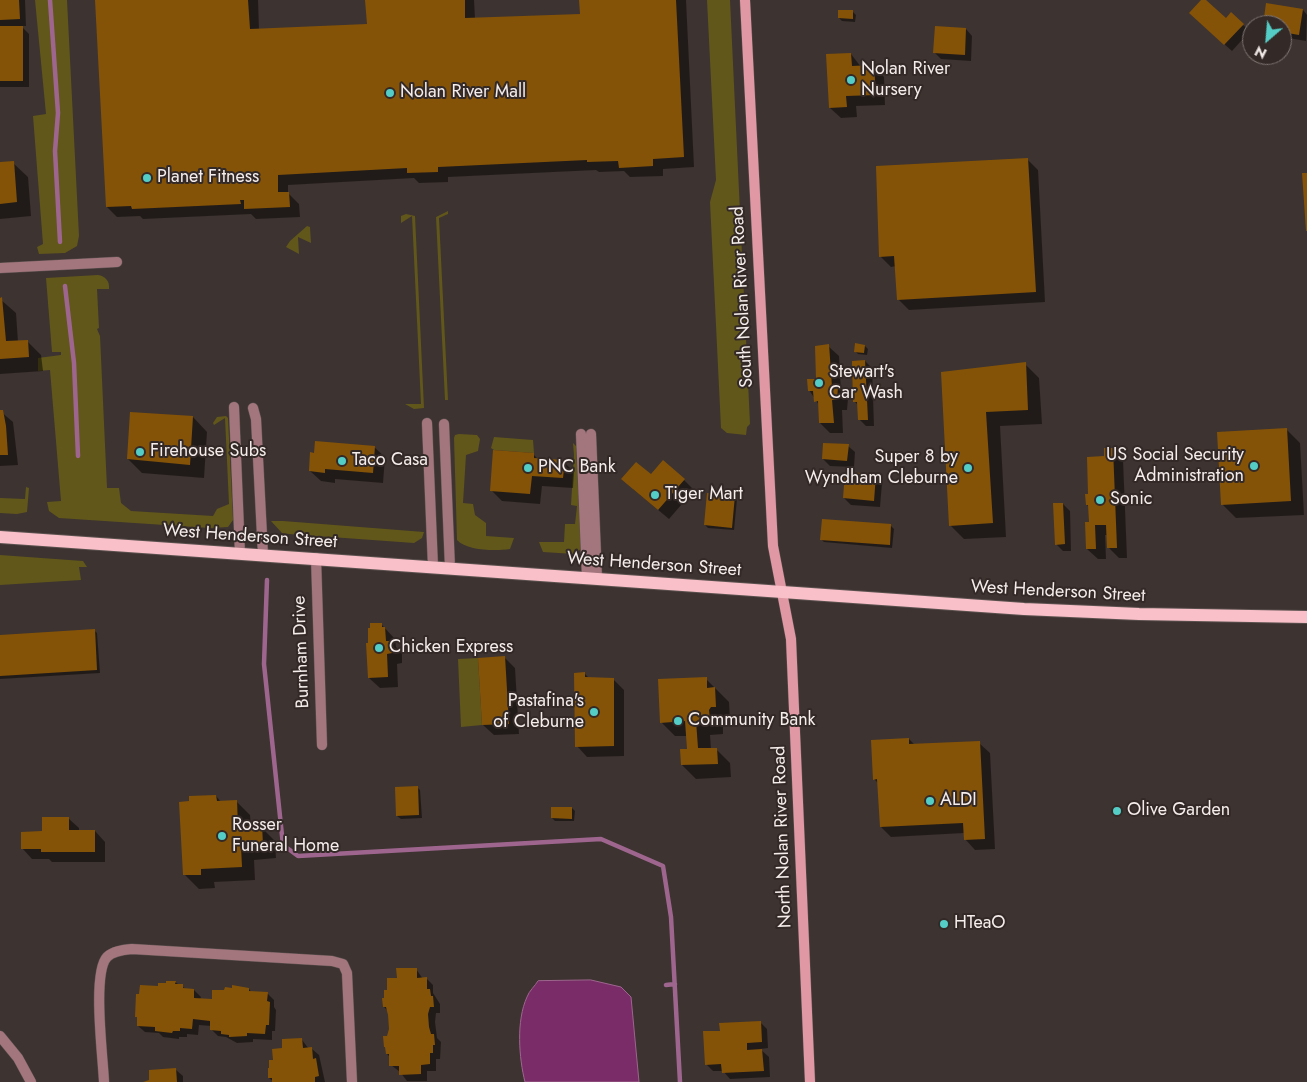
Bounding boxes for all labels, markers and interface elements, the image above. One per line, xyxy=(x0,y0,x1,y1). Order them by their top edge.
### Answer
north arrow xyxy=(1242,15,1292,65)
text: N xyxy=(1251,41,1270,64)
place label: Nolan River Nursery xyxy=(861,59,950,102)
marker: Nolan River Nursery xyxy=(845,74,857,86)
place label: Nolan River Mall xyxy=(400,82,526,104)
marker: Nolan River Mall xyxy=(384,87,396,99)
place label: Planet Fitness xyxy=(157,167,259,189)
marker: Planet Fitness xyxy=(141,172,153,184)
street label: South Nolan River Road xyxy=(727,206,759,388)
place label: Stewart's Car Wash xyxy=(829,362,903,404)
marker: Stewart's Car Wash xyxy=(813,377,825,389)
place label: Firehouse Subs xyxy=(150,441,266,463)
place label: US Social Security Administration xyxy=(1106,445,1244,488)
marker: Firehouse Subs xyxy=(134,446,146,458)
place label: Super 8 by Wyndham Cleburne xyxy=(805,447,958,489)
place label: Taco Casa xyxy=(352,450,428,472)
marker: Taco Casa xyxy=(336,455,348,467)
place label: PNC Bank xyxy=(538,457,616,479)
marker: US Social Security Administration xyxy=(1248,460,1260,472)
marker: PNC Bank xyxy=(522,462,534,474)
marker: Super 8 by Wyndham Cleburne xyxy=(962,462,974,474)
place label: Tiger Mart xyxy=(665,484,743,506)
marker: Tiger Mart xyxy=(649,489,661,501)
place label: Sonic xyxy=(1110,489,1152,511)
marker: Sonic xyxy=(1094,494,1106,506)
street label: West Henderson Street xyxy=(162,520,338,554)
street label: West Henderson Street xyxy=(566,548,742,582)
street label: West Henderson Street xyxy=(970,577,1146,607)
street label: Burnham Drive xyxy=(289,595,315,709)
place label: Chicken Express xyxy=(389,637,513,659)
marker: Chicken Express xyxy=(373,642,385,654)
place label: Pastafina's of Cleburne xyxy=(493,691,584,734)
marker: Pastafina's of Cleburne xyxy=(588,706,600,718)
place label: Community Bank xyxy=(688,710,816,732)
marker: Community Bank xyxy=(672,715,684,727)
street label: North Nolan River Road xyxy=(769,745,797,929)
place label: ALDI xyxy=(940,790,977,812)
marker: ALDI xyxy=(924,795,936,807)
place label: Olive Garden xyxy=(1127,800,1230,822)
marker: Olive Garden xyxy=(1111,805,1123,817)
place label: Rosser Funeral Home xyxy=(232,815,339,858)
marker: Rosser Funeral Home xyxy=(216,830,228,842)
place label: HTeaO xyxy=(954,913,1006,935)
marker: HTeaO xyxy=(938,918,950,930)

